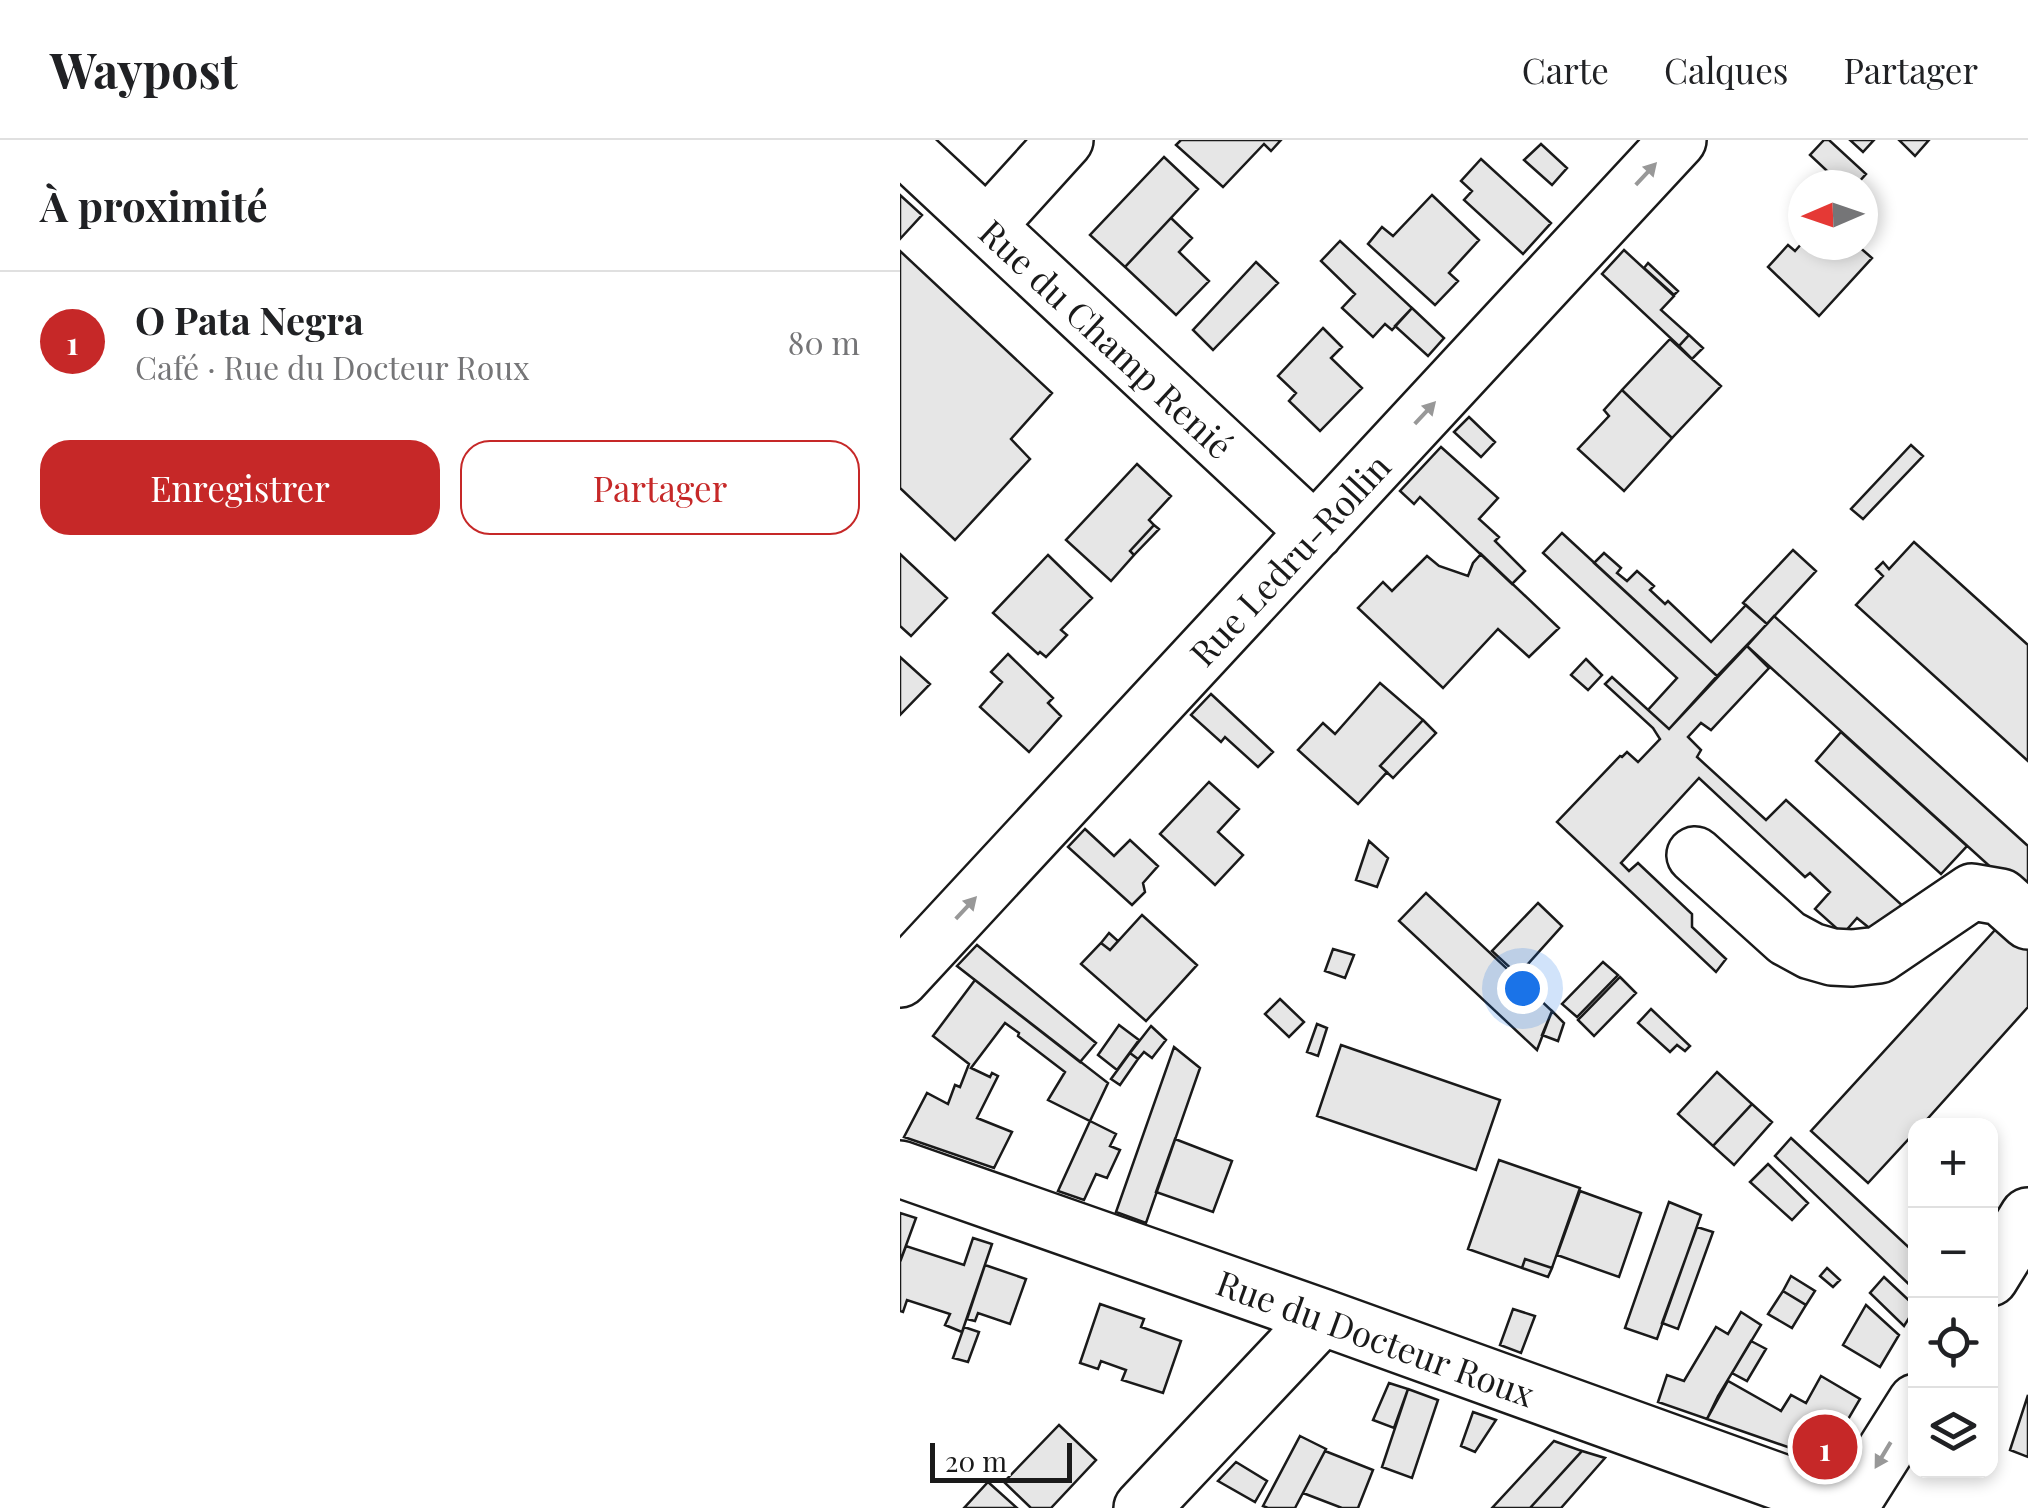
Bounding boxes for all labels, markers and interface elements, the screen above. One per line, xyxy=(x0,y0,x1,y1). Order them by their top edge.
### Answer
text: Waypost xyxy=(50,37,238,101)
text: Carte xyxy=(1522,46,1609,93)
text: Calques xyxy=(1664,46,1789,93)
text: Partager xyxy=(1844,46,1978,93)
one-way arrow xyxy=(1634,163,1657,187)
north arrow xyxy=(1788,170,1878,260)
text: À proximité xyxy=(40,177,268,233)
street label: Rue du Champ Renié xyxy=(970,208,1244,468)
text: O Pata Negra xyxy=(135,294,364,345)
text: 1 xyxy=(66,320,79,363)
text: 80 m xyxy=(788,320,860,363)
text: Café · Rue du Docteur Roux xyxy=(135,345,530,388)
one-way arrow xyxy=(1413,401,1436,425)
button: Enregistrer xyxy=(40,440,440,535)
button: Partager xyxy=(460,440,860,535)
street label: Rue Ledru-Rollin xyxy=(1179,443,1400,675)
one-way arrow xyxy=(954,896,977,920)
your location xyxy=(1497,963,1548,1014)
map controls xyxy=(1908,1118,1998,1478)
button: + xyxy=(1908,1118,1998,1208)
button: − xyxy=(1908,1208,1998,1298)
street label: Rue du Docteur Roux xyxy=(1211,1258,1541,1416)
button: locate xyxy=(1908,1298,1998,1388)
button: layers xyxy=(1908,1388,1998,1478)
pin: 1 xyxy=(1792,1410,1858,1484)
scale bar xyxy=(930,1438,1072,1482)
one-way arrow xyxy=(1875,1441,1892,1469)
text: 20 m xyxy=(945,1442,1007,1479)

